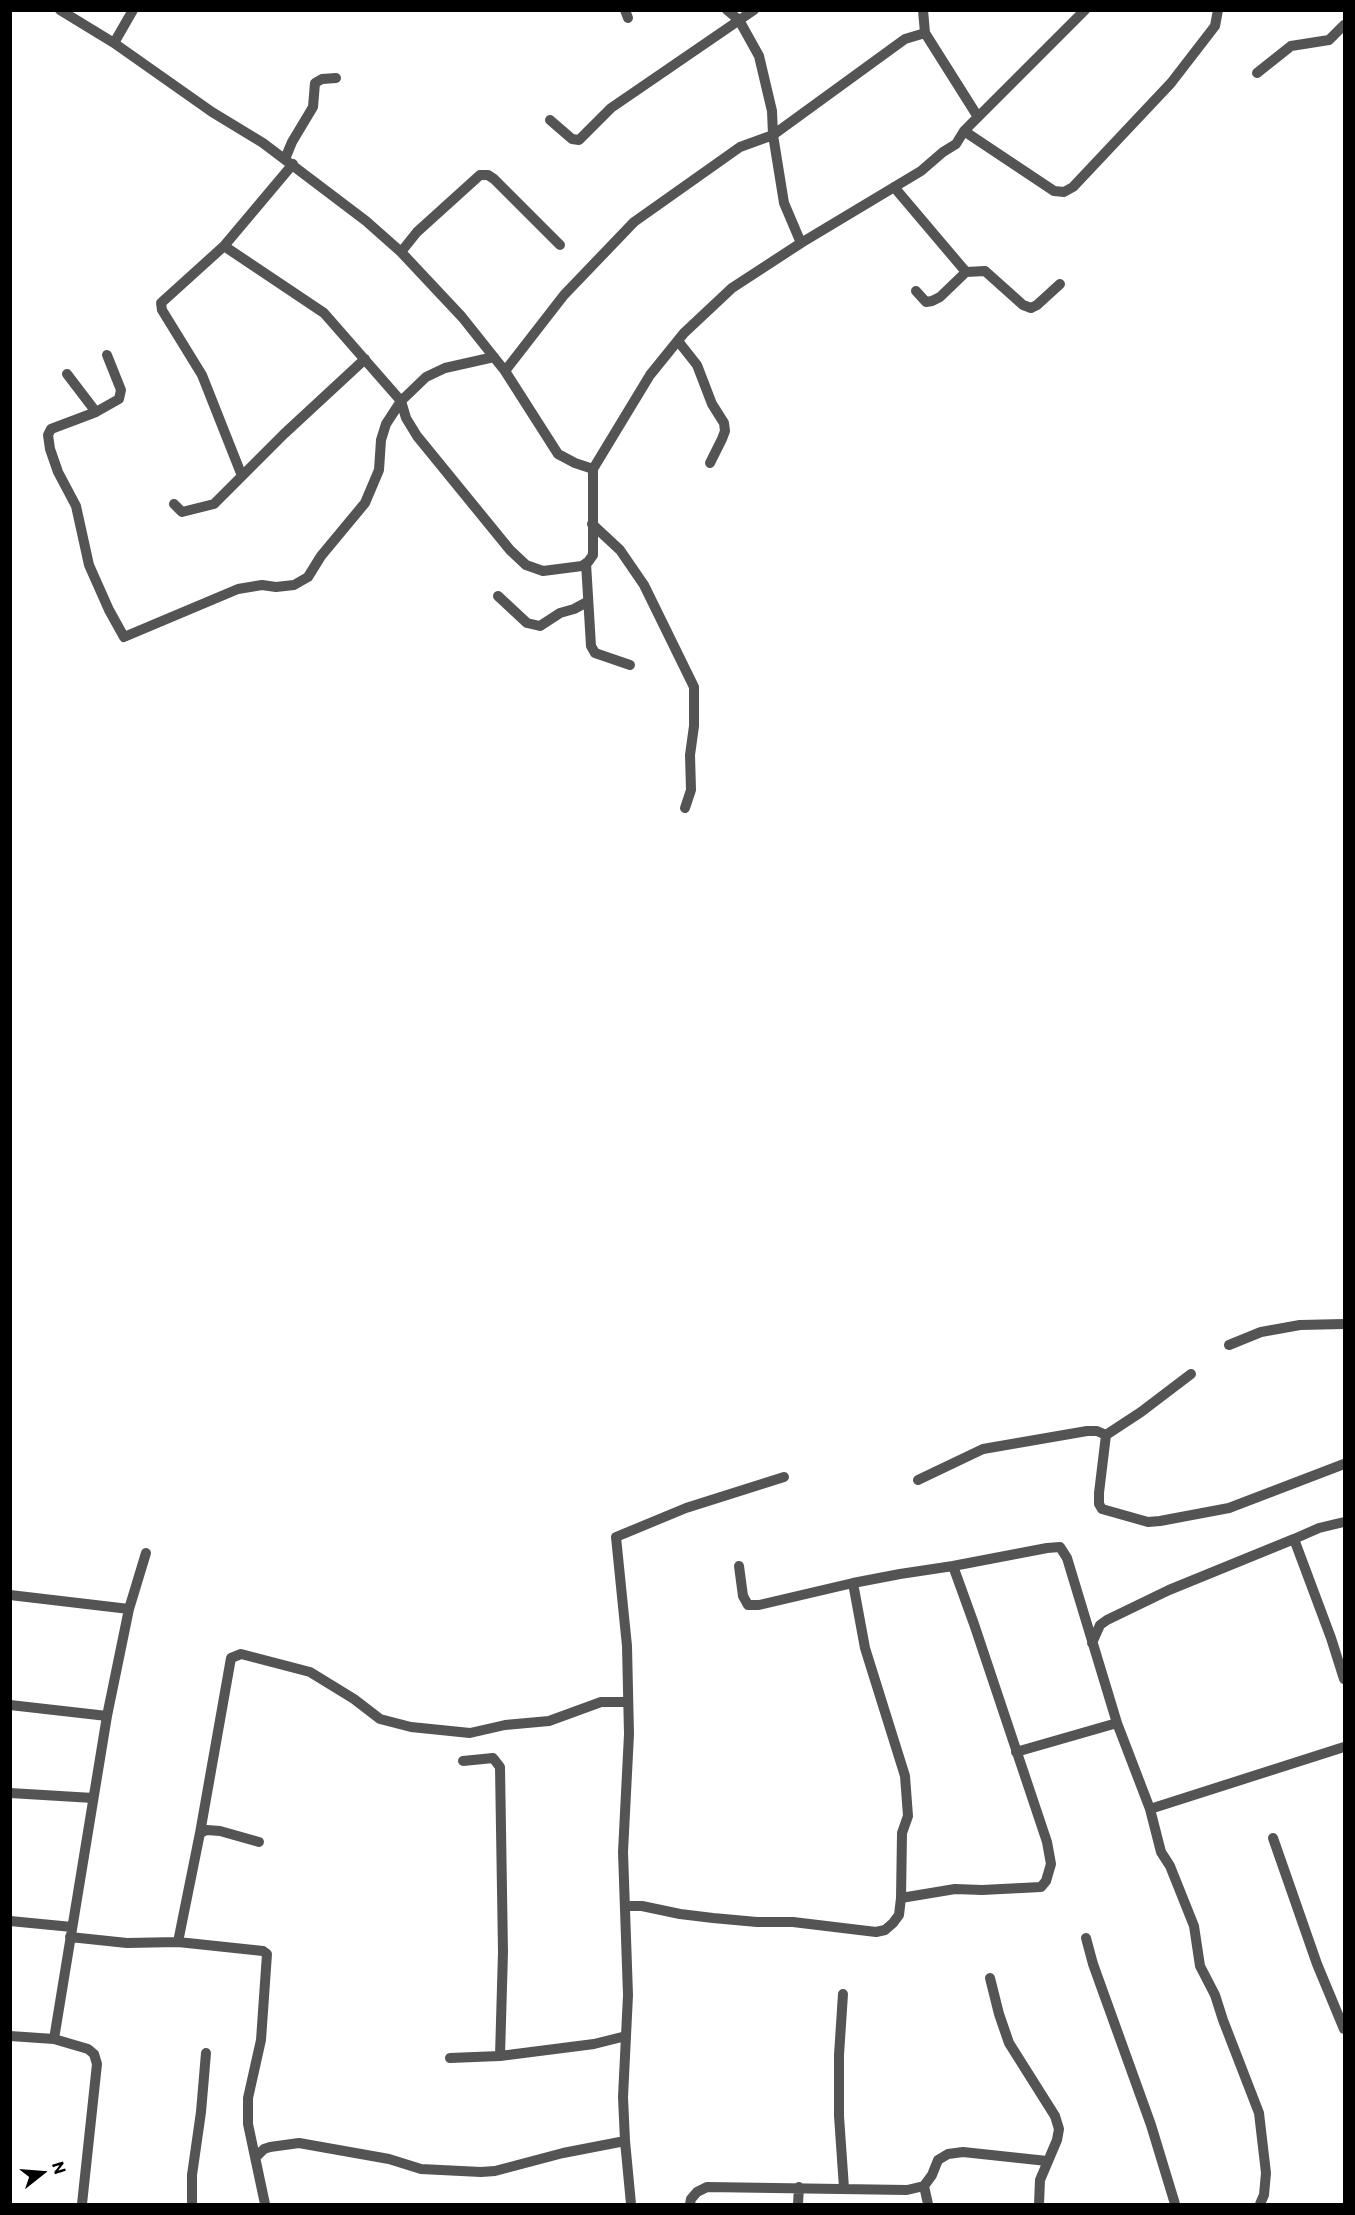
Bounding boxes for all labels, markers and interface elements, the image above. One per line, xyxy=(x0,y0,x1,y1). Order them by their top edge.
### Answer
north arrow xyxy=(12,2143,72,2203)
text: N xyxy=(49,2159,71,2176)

